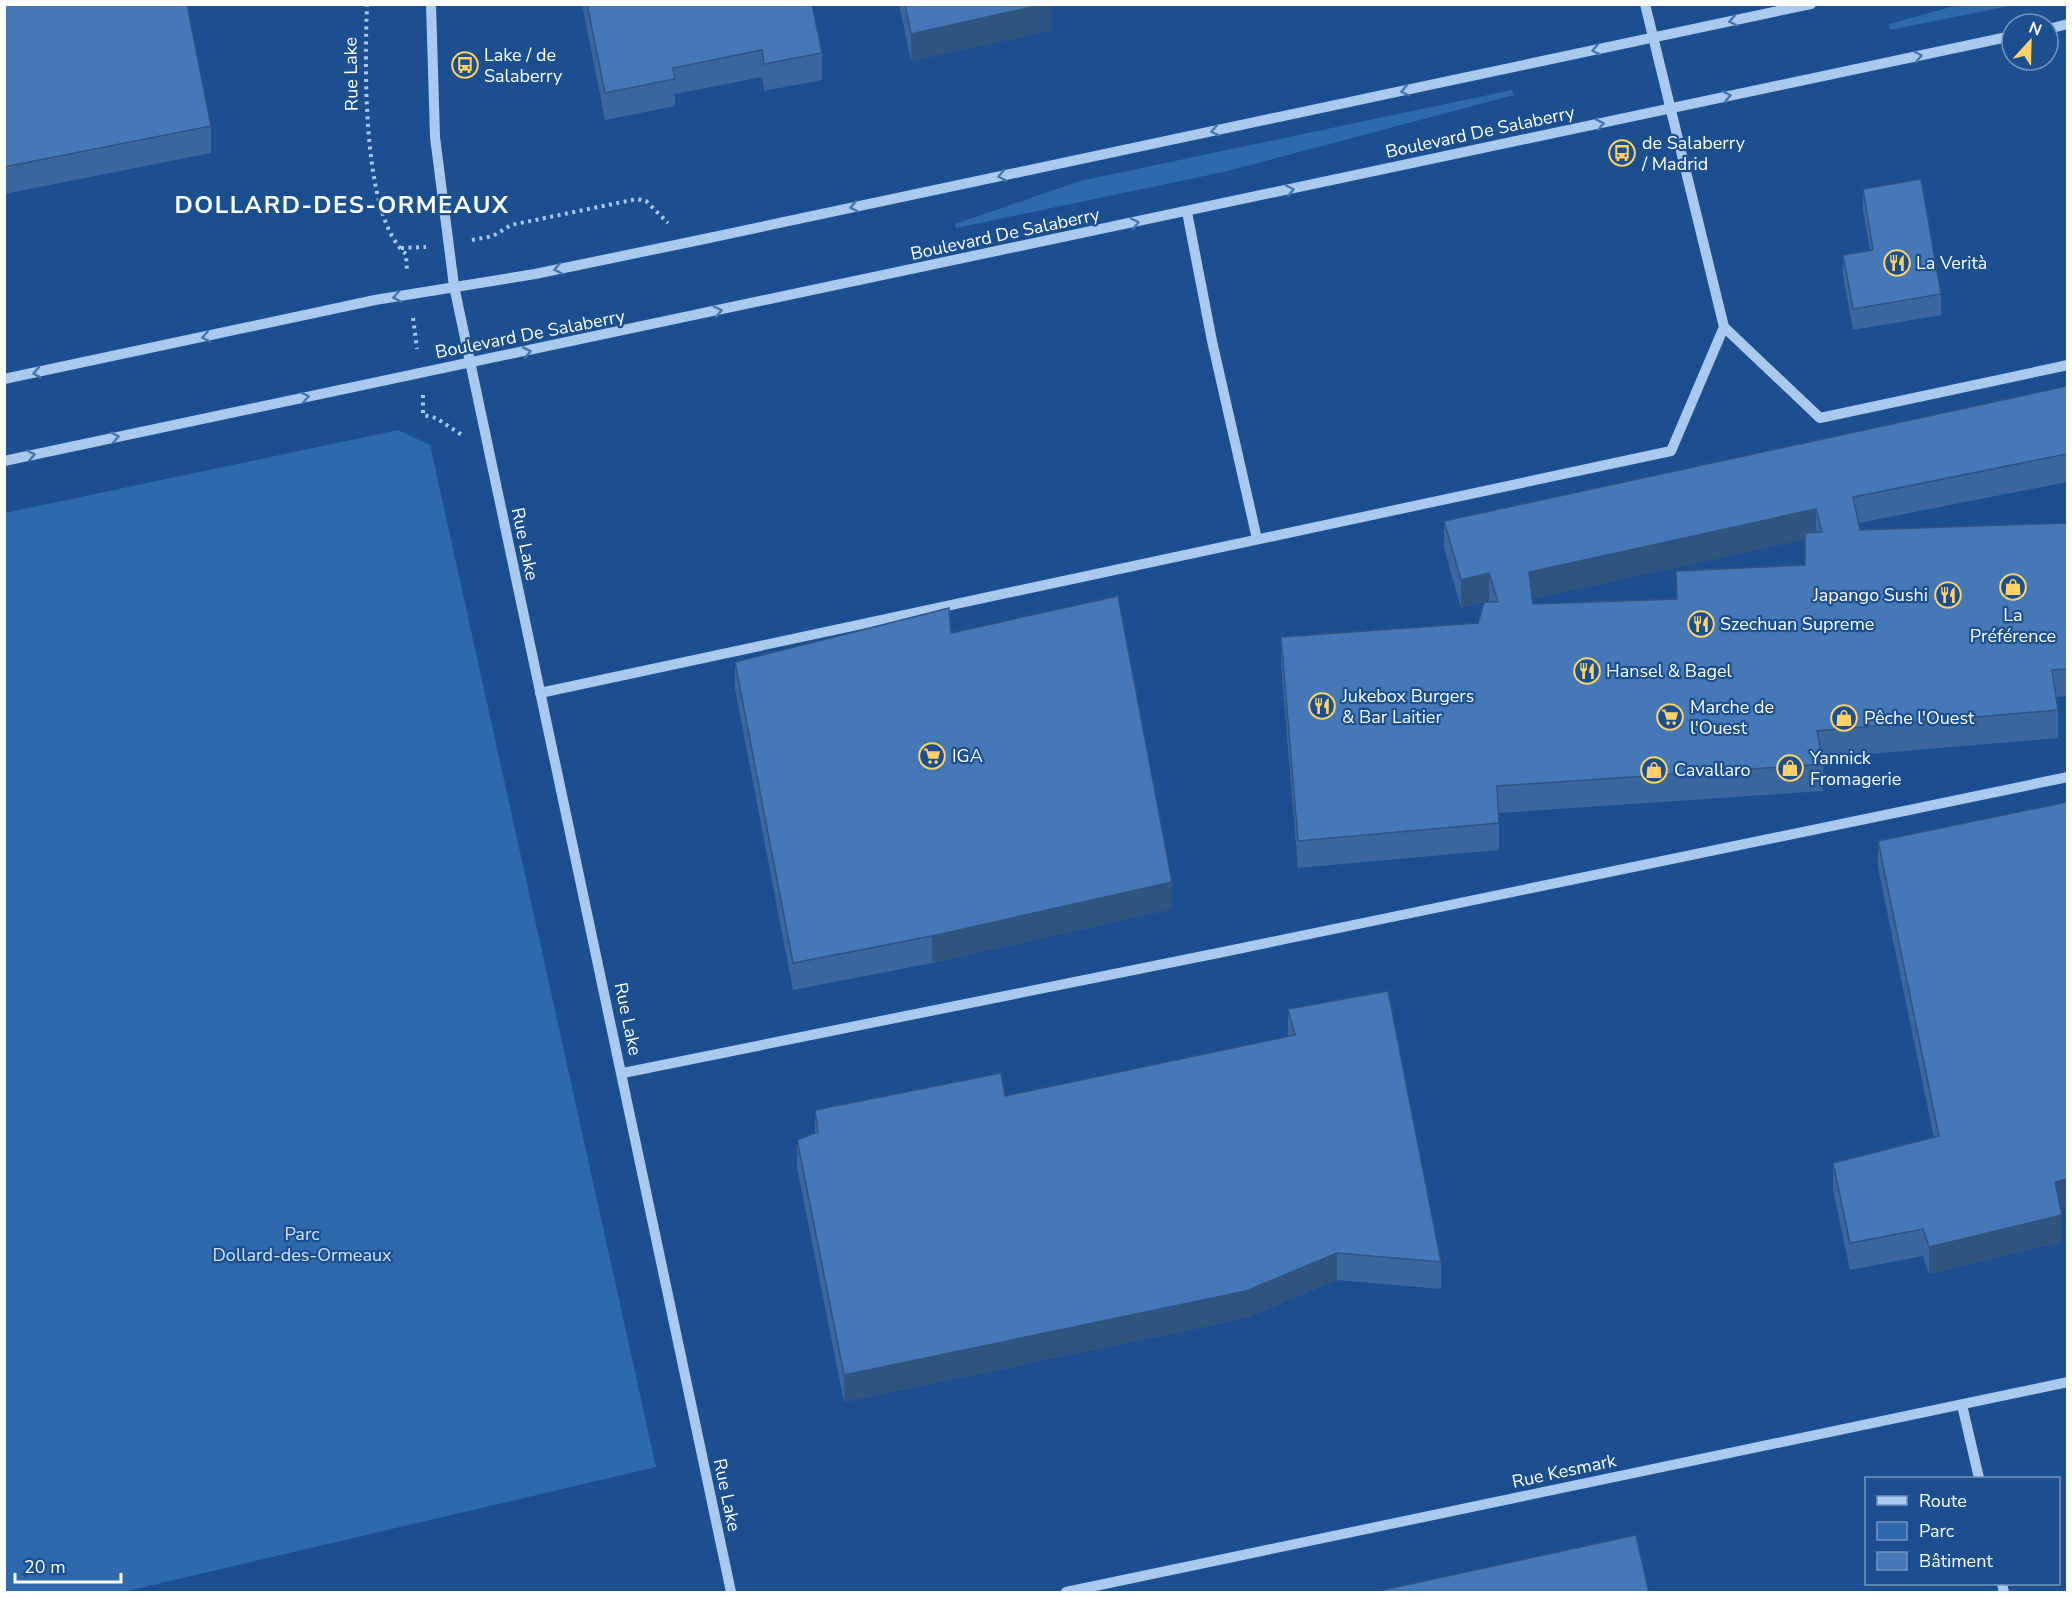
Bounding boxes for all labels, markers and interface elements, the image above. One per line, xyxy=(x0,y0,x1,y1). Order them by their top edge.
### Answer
north arrow xyxy=(2000,12,2060,72)
one-way arrow xyxy=(1728,14,1738,27)
text: N xyxy=(2026,17,2045,41)
street label: Rue Lake xyxy=(338,37,364,111)
place label: Lake / de Salaberry xyxy=(484,43,563,88)
one-way arrow xyxy=(1591,43,1601,56)
bus stop icon: Lake / de Salaberry xyxy=(450,50,480,80)
one-way arrow xyxy=(1913,50,1923,63)
one-way arrow xyxy=(1401,84,1411,97)
one-way arrow xyxy=(1722,91,1732,104)
street label: Boulevard De Salaberry xyxy=(1383,100,1578,164)
one-way arrow xyxy=(1595,118,1605,131)
one-way arrow xyxy=(1210,124,1220,137)
place label: de Salaberry / Madrid xyxy=(1641,131,1746,176)
bus stop icon: de Salaberry / Madrid xyxy=(1607,138,1637,168)
one-way arrow xyxy=(998,168,1008,181)
one-way arrow xyxy=(1285,184,1295,197)
district label: DOLLARD-DES-ORMEAUX xyxy=(175,189,509,221)
one-way arrow xyxy=(849,200,859,213)
street label: Boulevard De Salaberry xyxy=(908,202,1103,266)
one-way arrow xyxy=(1129,217,1139,230)
restaurant icon: La Verità xyxy=(1882,248,1912,278)
place label: La Verità xyxy=(1916,251,1987,275)
one-way arrow xyxy=(553,262,563,275)
one-way arrow xyxy=(392,290,402,302)
street label: Boulevard De Salaberry xyxy=(433,304,628,364)
one-way arrow xyxy=(712,305,722,318)
one-way arrow xyxy=(201,329,211,342)
one-way arrow xyxy=(522,346,532,359)
one-way arrow xyxy=(32,365,42,378)
one-way arrow xyxy=(300,391,310,404)
one-way arrow xyxy=(110,432,120,445)
one-way arrow xyxy=(26,449,36,462)
street label: Rue Lake xyxy=(506,505,544,583)
shop icon: La Préférence xyxy=(1998,572,2028,602)
restaurant icon: Japango Sushi xyxy=(1933,580,1963,610)
place label: Japango Sushi xyxy=(1812,583,1928,607)
place label: La Préférence xyxy=(1970,603,2056,648)
restaurant icon: Szechuan Supreme xyxy=(1686,609,1716,639)
place label: Szechuan Supreme xyxy=(1720,612,1874,636)
restaurant icon: Hansel & Bagel xyxy=(1572,656,1602,686)
place label: Hansel & Bagel xyxy=(1606,659,1733,683)
place label: Jukebox Burgers & Bar Laitier xyxy=(1341,684,1474,729)
restaurant icon: Jukebox Burgers & Bar Laitier xyxy=(1307,691,1337,721)
place label: Marche de l'Ouest xyxy=(1690,695,1774,740)
supermarket icon: Marche de l'Ouest xyxy=(1655,702,1685,732)
shop icon: Pêche l'Ouest xyxy=(1829,703,1859,733)
place label: Pêche l'Ouest xyxy=(1864,706,1975,730)
supermarket icon: IGA xyxy=(917,741,947,771)
place label: IGA xyxy=(952,744,983,768)
place label: Yannick Fromagerie xyxy=(1809,746,1901,791)
shop icon: Yannick Fromagerie xyxy=(1775,753,1805,783)
shop icon: Cavallaro xyxy=(1639,755,1669,785)
place label: Cavallaro xyxy=(1674,758,1750,782)
street label: Rue Lake xyxy=(609,980,647,1058)
park label: Parc Dollard-des-Ormeaux xyxy=(213,1222,392,1267)
street label: Rue Kesmark xyxy=(1510,1448,1619,1494)
street label: Rue Lake xyxy=(708,1456,746,1534)
legend xyxy=(1865,1477,2060,1585)
text: Route xyxy=(1919,1489,1967,1513)
text: Parc xyxy=(1919,1519,1954,1543)
scale bar xyxy=(15,1546,122,1584)
text: Bâtiment xyxy=(1919,1549,1993,1573)
text: 20 m xyxy=(24,1555,66,1579)

